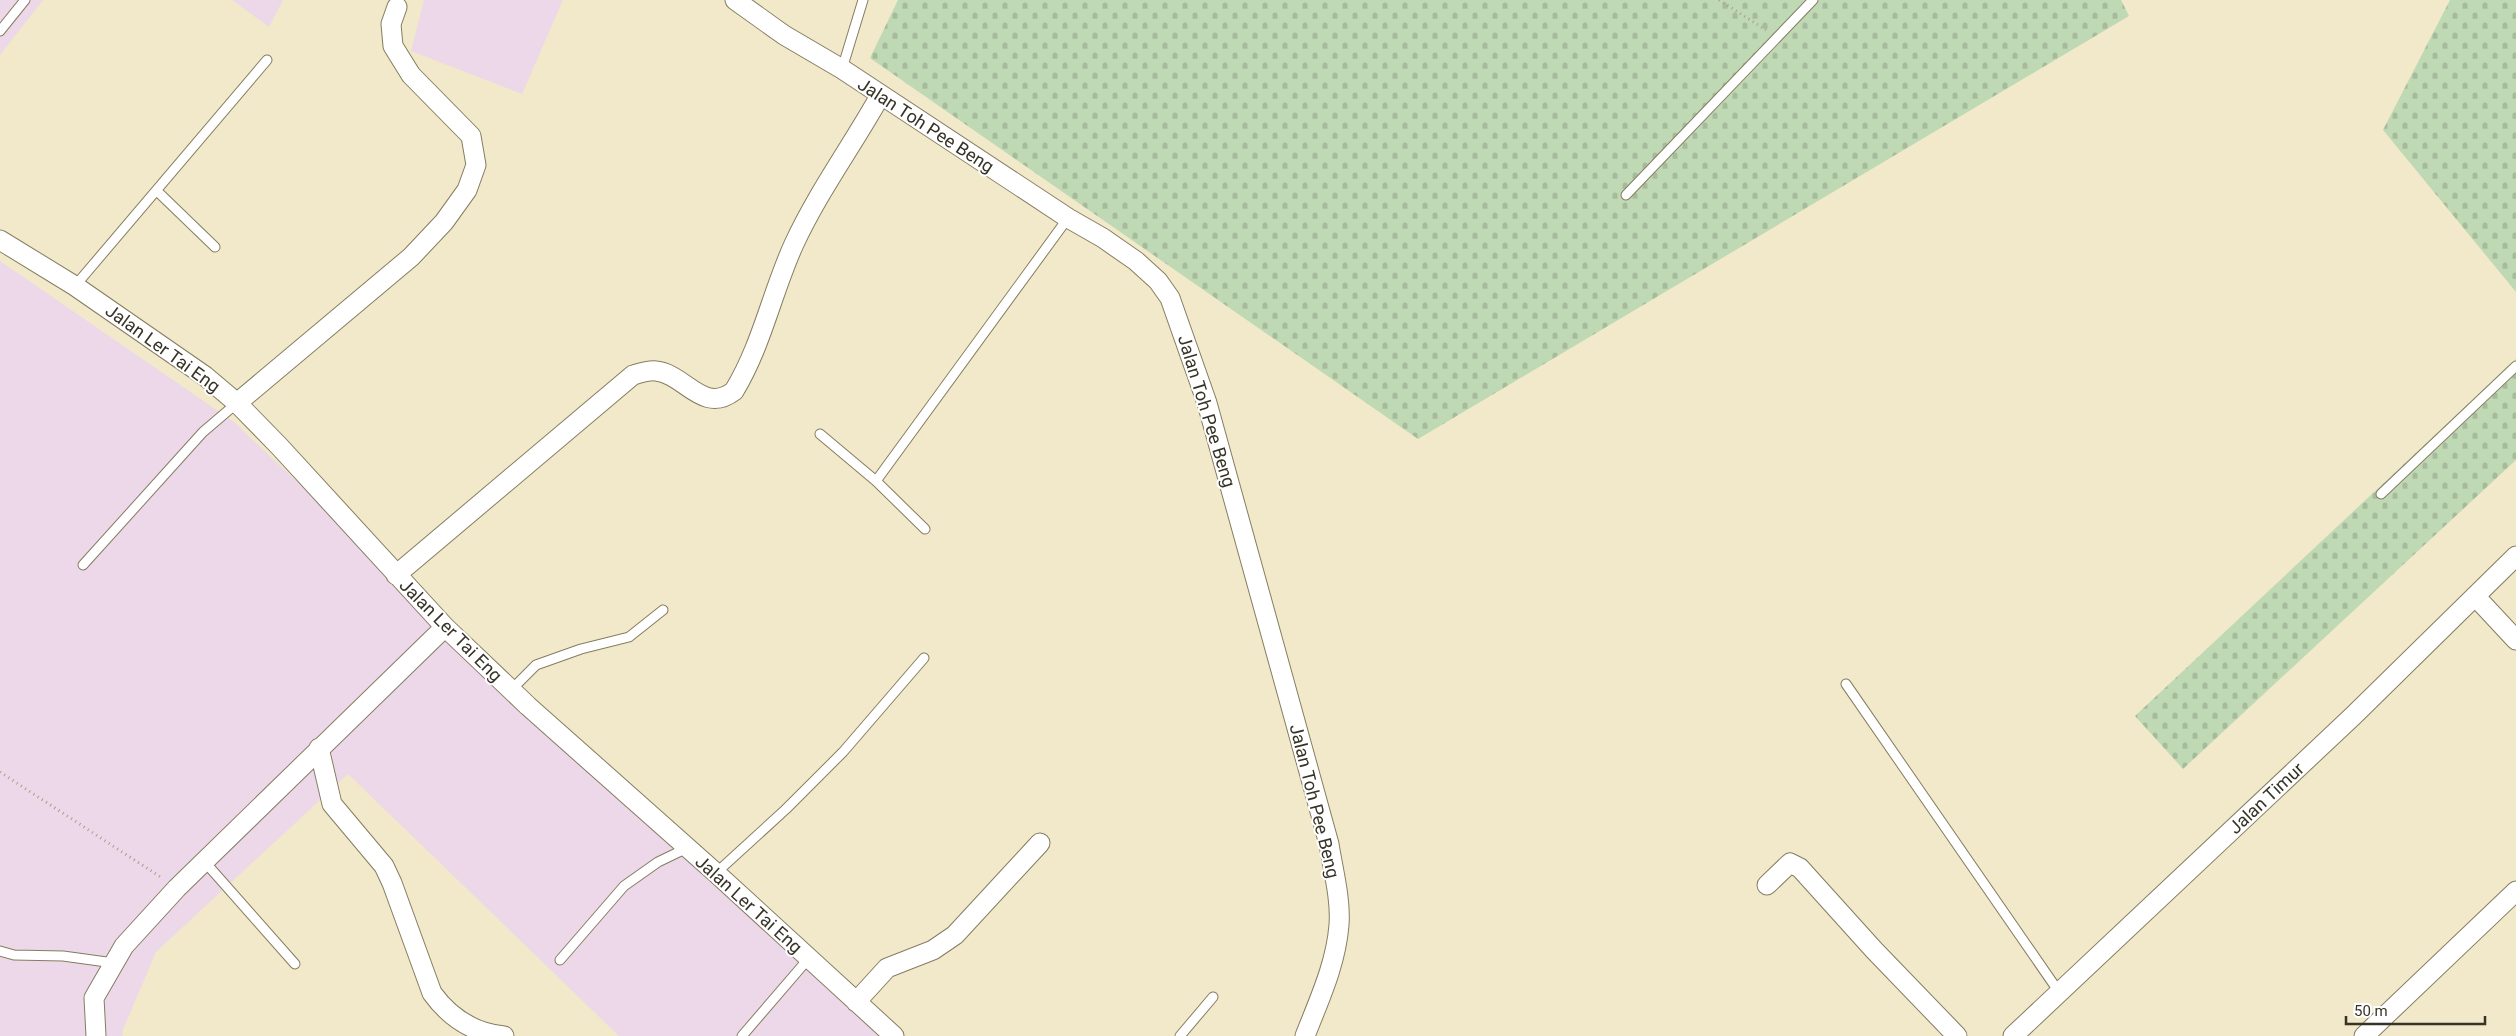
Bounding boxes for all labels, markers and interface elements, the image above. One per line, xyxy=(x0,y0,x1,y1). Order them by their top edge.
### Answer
street label: Jalan Toh Pee Beng xyxy=(854,73,998,177)
street label: Jalan Ler Tai Eng xyxy=(102,299,224,397)
street label: Jalan Toh Pee Beng xyxy=(1174,332,1240,490)
street label: Jalan Ler Tai Eng xyxy=(395,574,507,686)
street label: Jalan Toh Pee Beng xyxy=(1286,722,1344,880)
street label: Jalan Timur xyxy=(2224,758,2308,838)
street label: Jalan Ler Tai Eng xyxy=(691,851,807,957)
scale bar xyxy=(2346,994,2485,1026)
text: 50 m xyxy=(2354,1002,2388,1020)

